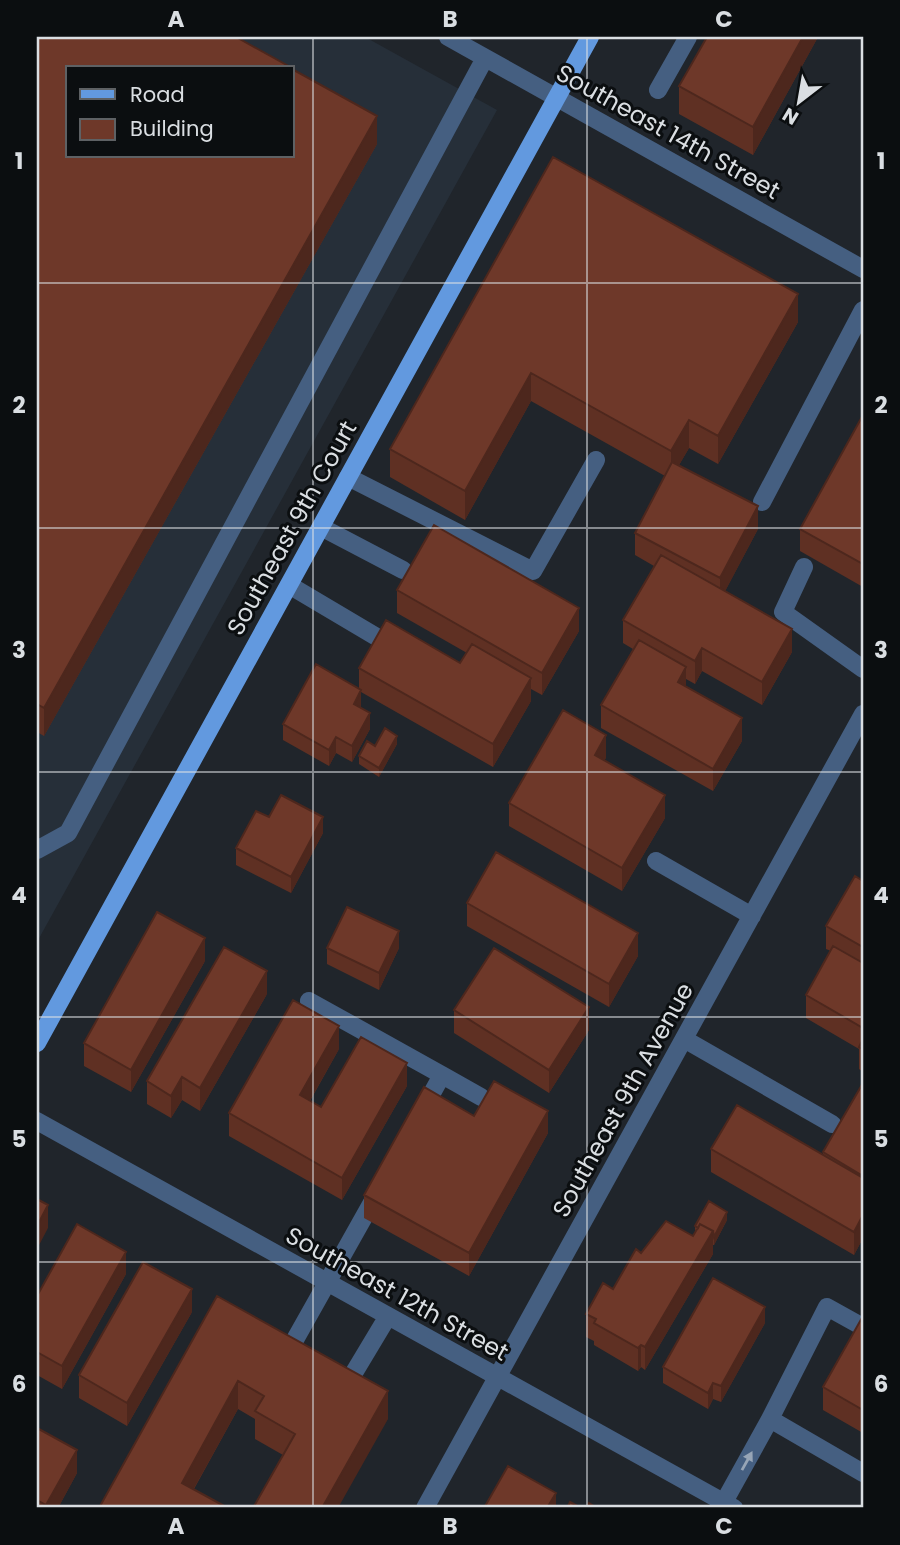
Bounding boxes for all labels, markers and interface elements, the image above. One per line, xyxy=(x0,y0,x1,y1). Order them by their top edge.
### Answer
text: A xyxy=(168,3,185,35)
text: B xyxy=(442,3,458,35)
text: C xyxy=(715,3,733,35)
street label: Southeast 14th Street xyxy=(550,56,786,207)
legend xyxy=(66,66,294,158)
north arrow xyxy=(764,66,834,136)
text: Road xyxy=(130,80,185,109)
text: N xyxy=(777,101,804,131)
text: Building xyxy=(130,114,214,143)
text: 1 xyxy=(15,145,23,177)
text: 1 xyxy=(877,145,885,177)
text: 2 xyxy=(12,389,26,421)
text: 2 xyxy=(874,389,888,421)
street label: Southeast 9th Court xyxy=(219,415,364,641)
text: 3 xyxy=(12,634,26,666)
text: 3 xyxy=(874,634,888,666)
text: 4 xyxy=(11,879,27,911)
text: 4 xyxy=(873,879,889,911)
street label: Southeast 9th Avenue xyxy=(544,977,701,1223)
text: 5 xyxy=(12,1123,26,1155)
text: 5 xyxy=(874,1123,888,1155)
street label: Southeast 12th Street xyxy=(280,1219,515,1369)
text: 6 xyxy=(12,1368,26,1400)
text: 6 xyxy=(874,1368,888,1400)
one-way arrow xyxy=(741,1451,753,1471)
text: A xyxy=(168,1510,185,1542)
text: B xyxy=(442,1510,458,1542)
text: C xyxy=(715,1510,733,1542)

